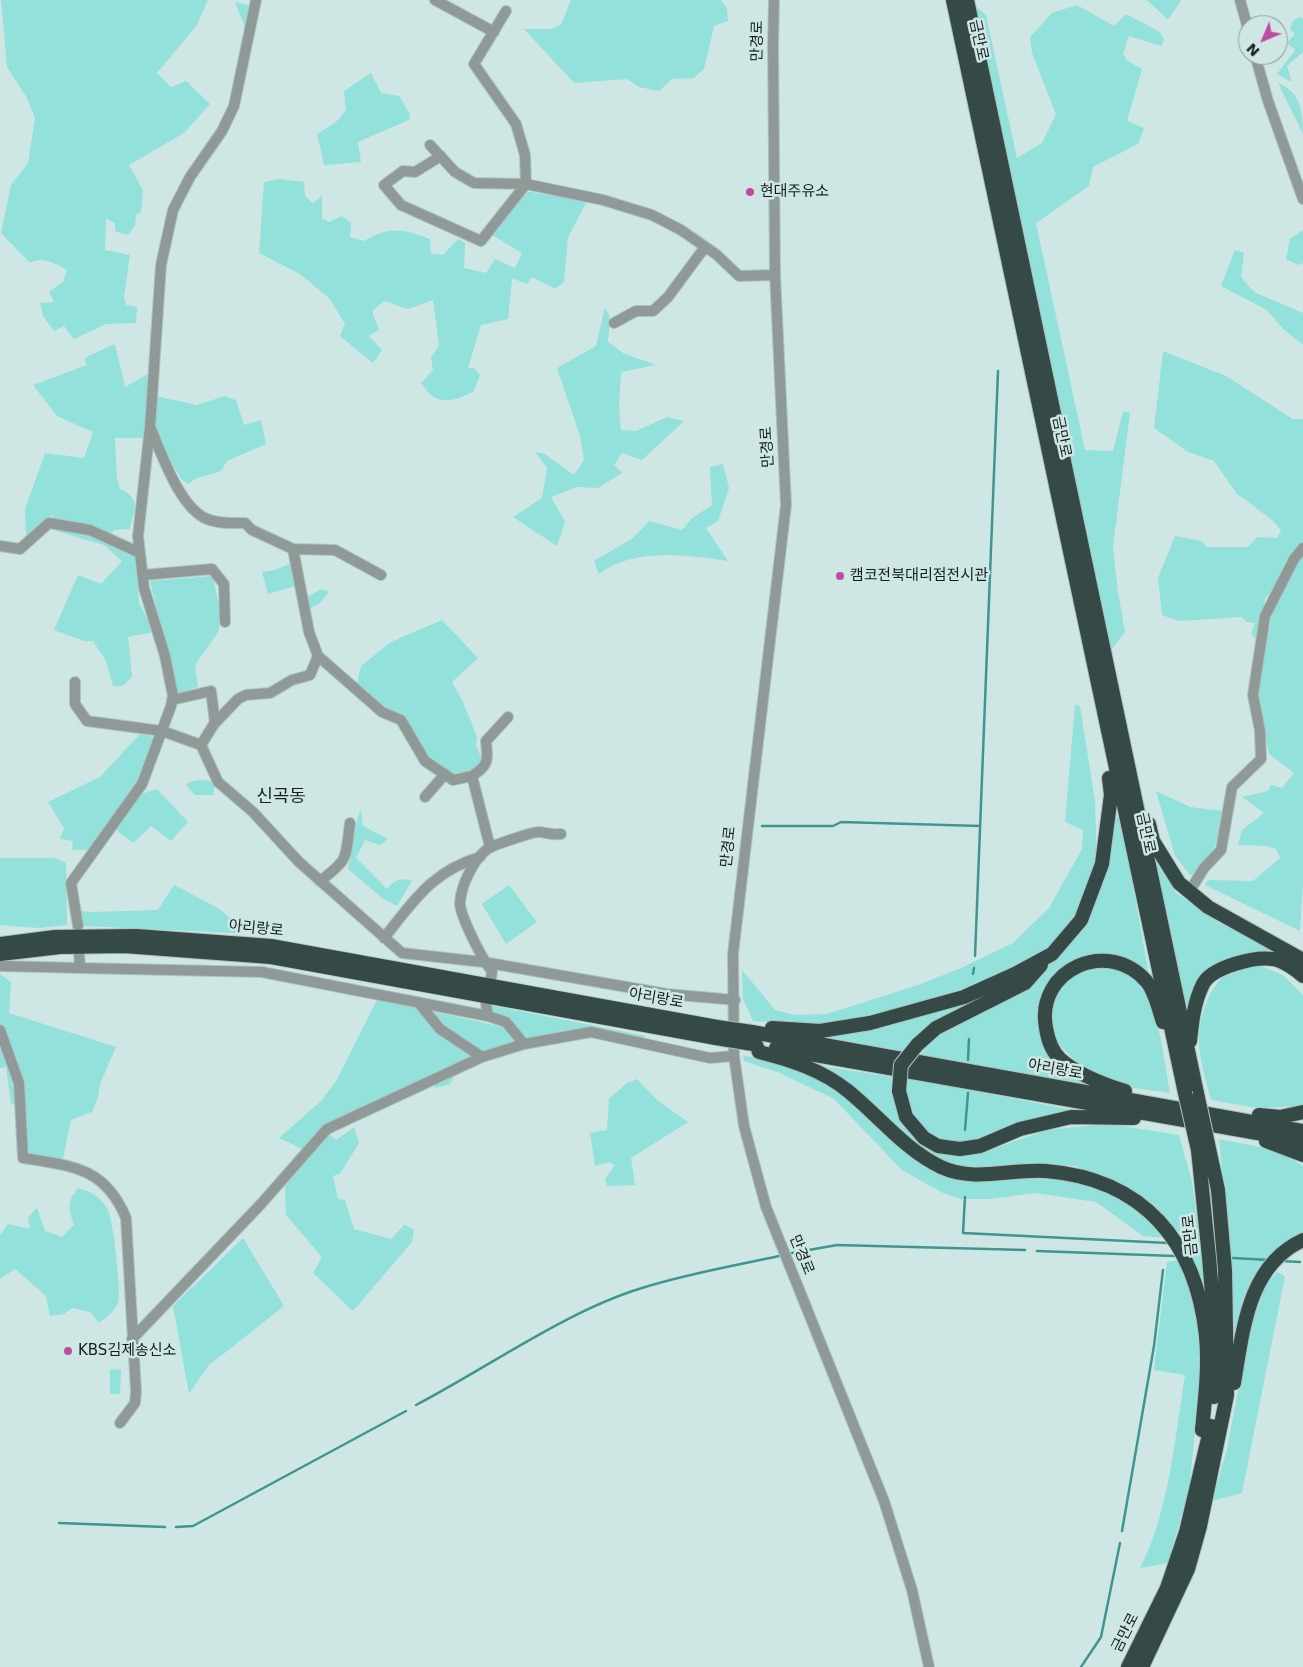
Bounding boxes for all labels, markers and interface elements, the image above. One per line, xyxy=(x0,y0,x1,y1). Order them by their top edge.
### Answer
north arrow xyxy=(1238,15,1288,65)
street label: 금만로 xyxy=(965,18,991,62)
street label: 만경로 xyxy=(749,20,767,62)
text: N xyxy=(1243,40,1263,60)
place label: 현대주유소 xyxy=(760,183,829,201)
marker: 현대주유소 xyxy=(744,186,756,198)
street label: 금만로 xyxy=(1048,415,1074,459)
street label: 만경로 xyxy=(758,426,778,468)
place label: 캠코전북대리점전시관 xyxy=(850,567,988,585)
marker: 캠코전북대리점전시관 xyxy=(834,570,846,582)
district label: 신곡동 xyxy=(256,786,306,808)
street label: 금만로 xyxy=(1132,811,1158,855)
street label: 만경로 xyxy=(718,825,740,869)
street label: 아리랑로 xyxy=(228,917,284,941)
street label: 아리랑로 xyxy=(627,985,685,1013)
street label: 아리랑로 xyxy=(1026,1056,1084,1084)
street label: 금만로 xyxy=(1180,1213,1202,1257)
street label: 만경로 xyxy=(785,1232,817,1278)
place label: KBS김제송신소 xyxy=(78,1342,176,1360)
marker: KBS김제송신소 xyxy=(62,1345,74,1357)
street label: 금만로 xyxy=(1109,1610,1143,1656)

